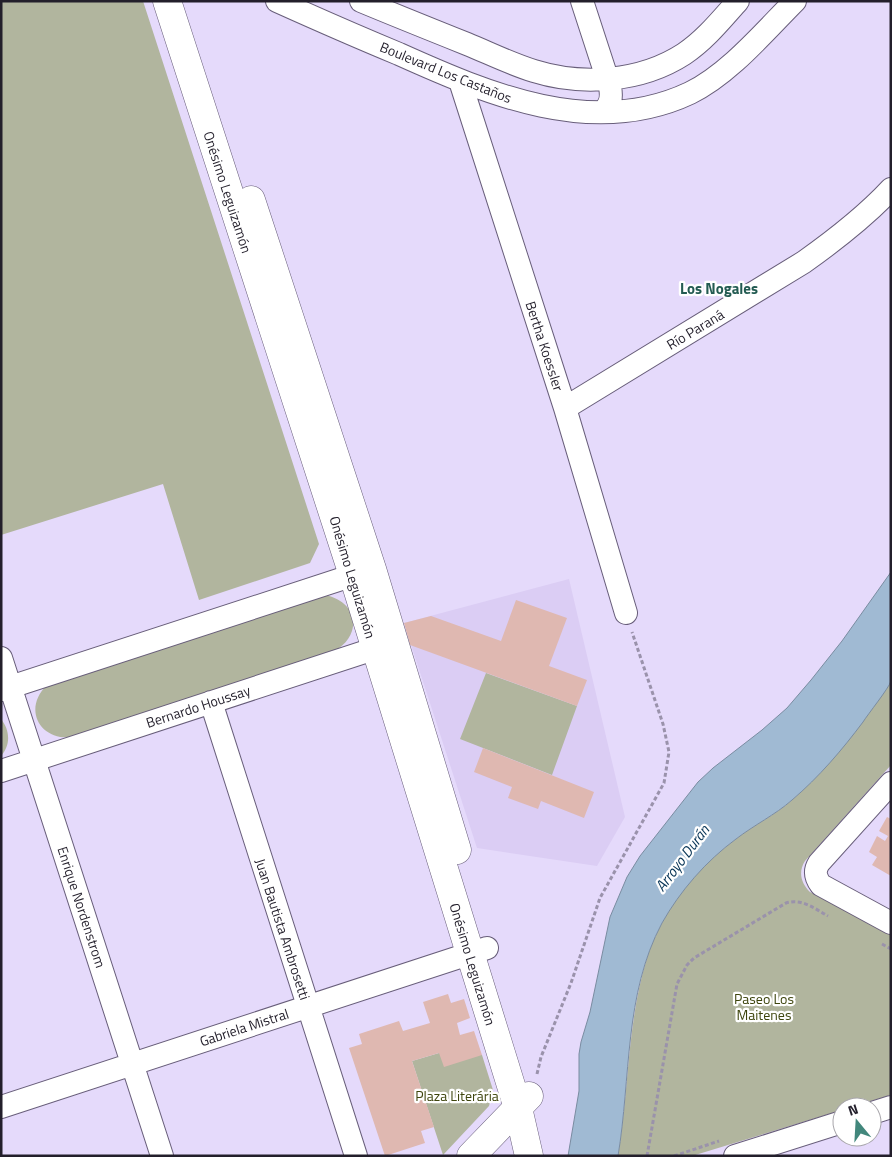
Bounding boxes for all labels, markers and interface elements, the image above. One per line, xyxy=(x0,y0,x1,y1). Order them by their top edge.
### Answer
street label: Boulevard Los Castaños xyxy=(377,36,515,108)
street label: Onésimo Leguizamón xyxy=(198,128,258,256)
district label: Los Nogales xyxy=(680,277,758,300)
street label: Bertha Koessler xyxy=(521,298,569,394)
street label: Río Paraná xyxy=(662,304,728,354)
street label: Onésimo Leguizamón xyxy=(324,513,382,641)
street label: Bernardo Houssay xyxy=(143,679,253,733)
water label: Arroyo Durán xyxy=(649,819,715,896)
street label: Enrique Nordenstrom xyxy=(52,843,112,971)
street label: Juan Bautista Ambrosetti xyxy=(250,856,316,1002)
street label: Onésimo Leguizamón xyxy=(444,900,502,1028)
park label: Paseo Los Maitenes xyxy=(734,988,794,1025)
street label: Gabriela Mistral xyxy=(197,1003,291,1051)
park label: Plaza Literária xyxy=(415,1085,499,1106)
north arrow xyxy=(832,1097,882,1147)
text: N xyxy=(845,1098,861,1121)

